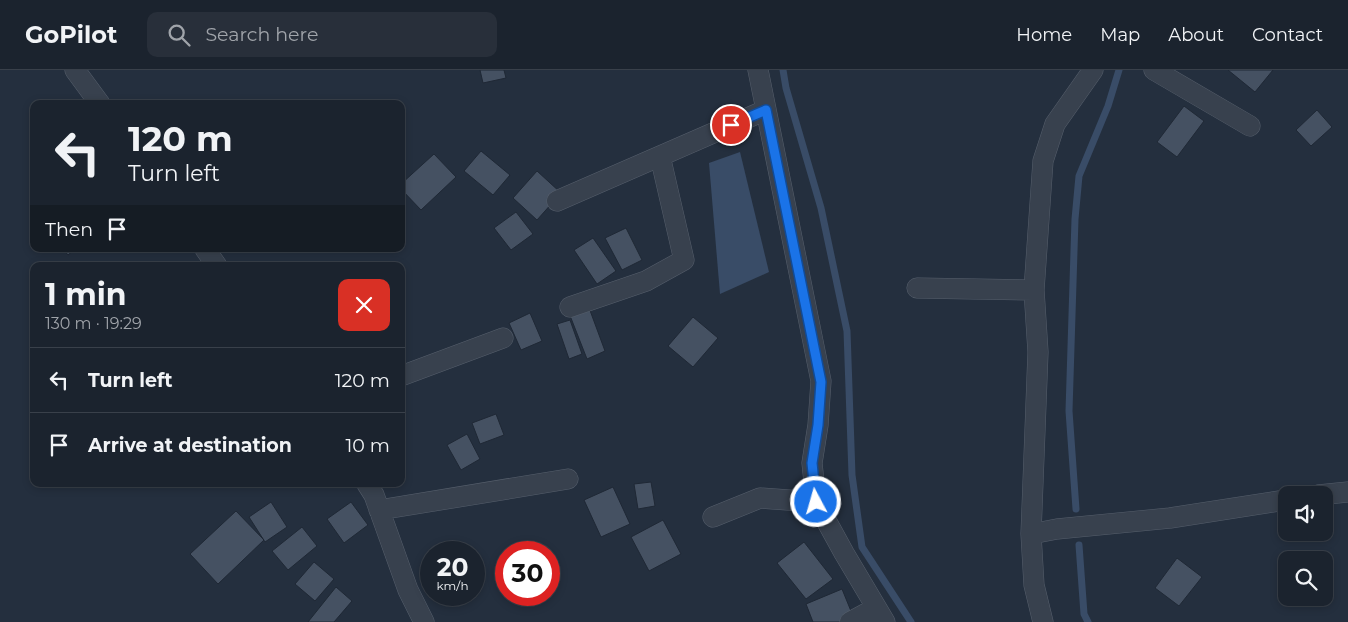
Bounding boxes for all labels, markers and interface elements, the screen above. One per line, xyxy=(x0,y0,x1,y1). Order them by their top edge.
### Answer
search box xyxy=(147,12,497,57)
text: GoPilot xyxy=(25,20,117,49)
icon: search xyxy=(165,21,193,49)
text: Search here xyxy=(205,23,318,46)
text: Home xyxy=(1016,24,1072,46)
text: Map xyxy=(1100,24,1140,46)
text: About xyxy=(1168,24,1224,46)
text: Contact xyxy=(1252,24,1323,46)
pin xyxy=(710,104,752,146)
icon: arrive xyxy=(717,111,745,139)
text: 120 m xyxy=(128,117,233,160)
icon: left xyxy=(45,120,110,185)
text: Turn left xyxy=(128,160,220,187)
icon: arrive xyxy=(103,215,131,243)
text: Then xyxy=(45,218,93,241)
text: 1 min xyxy=(45,276,126,313)
button: close xyxy=(338,279,390,331)
text: 130 m · 19:29 xyxy=(45,314,142,333)
icon: left xyxy=(45,366,73,394)
text: Turn left xyxy=(88,369,173,392)
text: 120 m xyxy=(335,369,390,392)
icon: arrive xyxy=(45,431,73,459)
text: Arrive at destination xyxy=(88,434,292,457)
text: 10 m xyxy=(345,434,390,457)
position arrow xyxy=(789,475,841,527)
map controls xyxy=(1278,486,1333,606)
button: sound xyxy=(1278,486,1333,541)
speed limit sign: 30 xyxy=(495,541,560,606)
button: search xyxy=(1278,551,1333,606)
text: 20 xyxy=(437,552,468,582)
text: km/h xyxy=(436,578,469,593)

